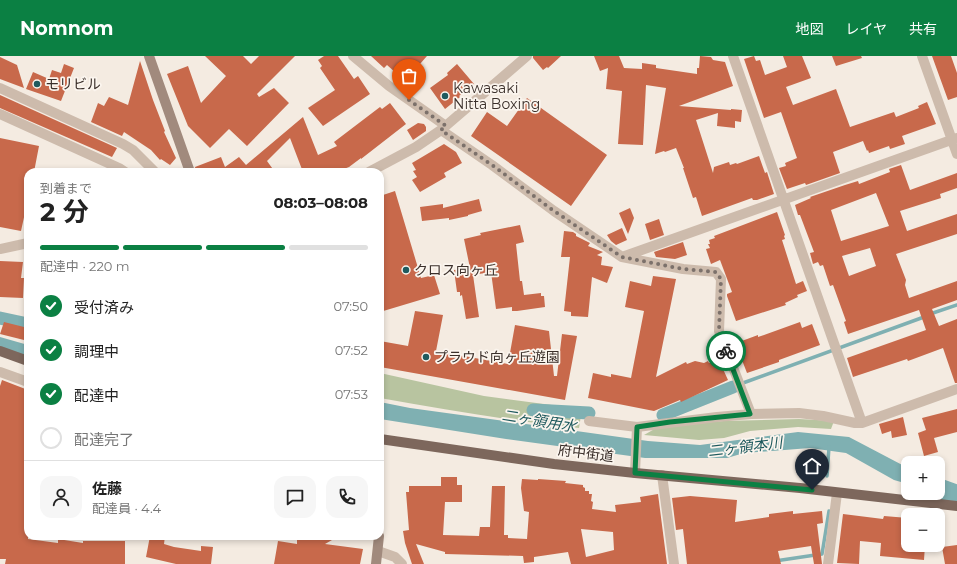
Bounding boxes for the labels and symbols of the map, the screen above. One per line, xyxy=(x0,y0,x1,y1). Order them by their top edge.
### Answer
pin xyxy=(392,59,426,100)
place label: モリビル xyxy=(45,75,101,93)
marker: モリビル xyxy=(32,79,42,89)
place label: Kawasaki Nitta Boxing xyxy=(453,79,540,113)
marker: Kawasaki Nitta Boxing xyxy=(440,91,450,101)
place label: クロス向ヶ丘 xyxy=(414,261,498,279)
marker: クロス向ヶ丘 xyxy=(401,265,411,275)
courier xyxy=(706,331,746,371)
place label: プラウド向ヶ丘遊園 xyxy=(434,348,560,366)
marker: プラウド向ヶ丘遊園 xyxy=(421,352,431,362)
water label: 二ヶ領用水 xyxy=(501,405,580,436)
water label: 二ヶ領本川 xyxy=(707,432,785,461)
street label: 府中街道 xyxy=(557,441,615,465)
pin xyxy=(795,449,829,490)

